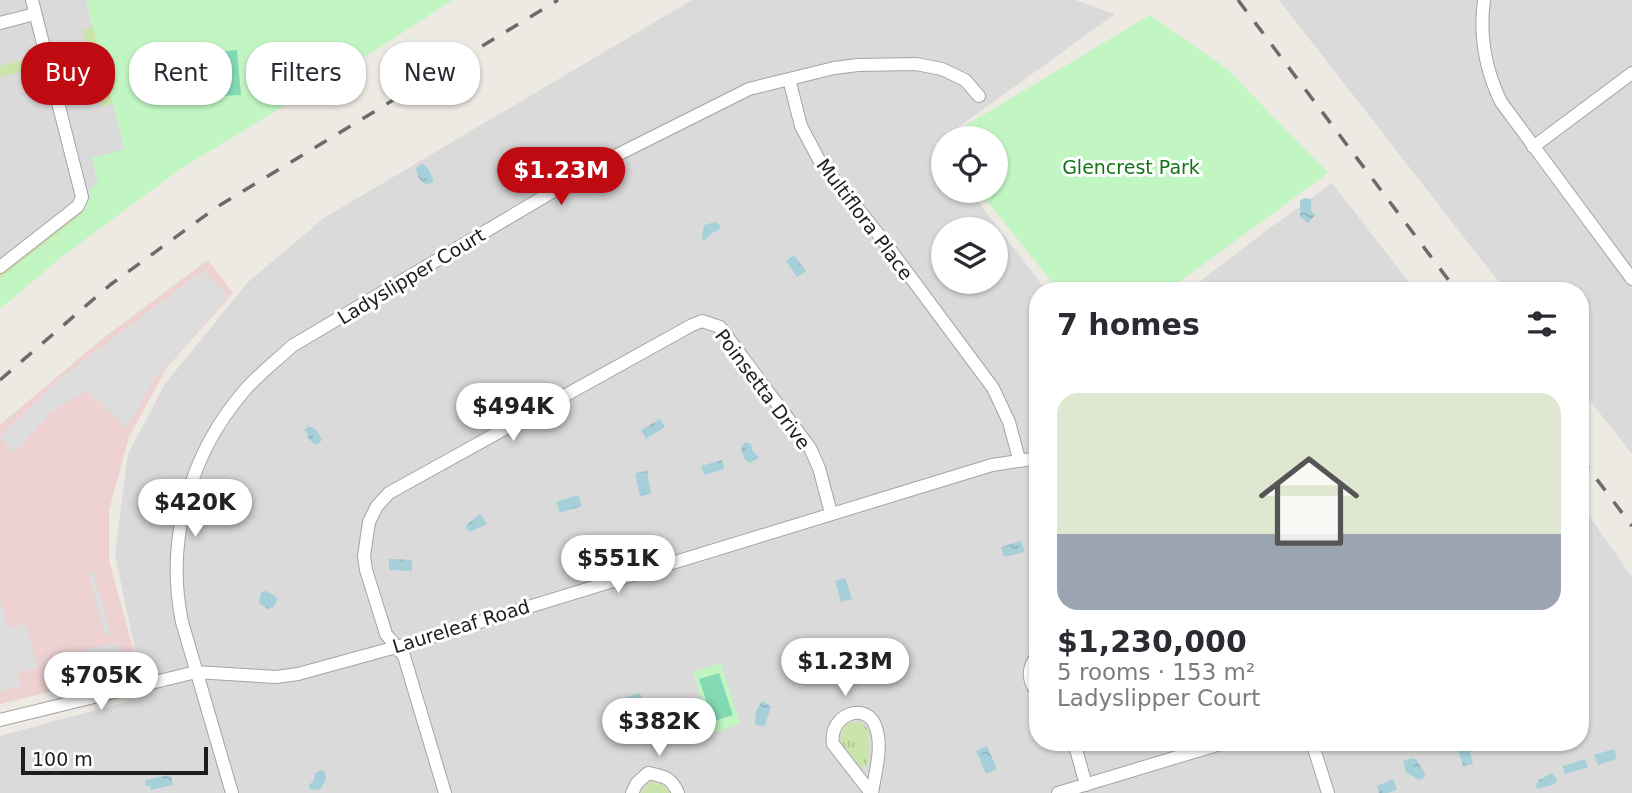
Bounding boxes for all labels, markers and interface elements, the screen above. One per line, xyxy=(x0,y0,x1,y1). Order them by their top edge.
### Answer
chip: Buy xyxy=(21,42,115,105)
chip: Rent xyxy=(129,42,232,105)
chip: Filters xyxy=(246,42,366,105)
chip: New xyxy=(380,42,480,105)
map controls xyxy=(931,126,1008,294)
button: locate xyxy=(931,126,1008,203)
pin: $1.23M xyxy=(504,148,618,207)
street label: Multiflora Place xyxy=(812,154,918,284)
park label: Glencrest Park xyxy=(1062,156,1200,178)
text: $1.23M xyxy=(513,157,609,183)
button: layers xyxy=(931,217,1008,294)
street label: Ladyslipper Court xyxy=(333,223,489,329)
icon: filters xyxy=(1523,305,1561,343)
text: 7 homes xyxy=(1057,307,1200,342)
street label: Poinsetta Drive xyxy=(711,325,815,453)
pin: $494K xyxy=(464,384,562,443)
text: $494K xyxy=(472,393,554,419)
icon: home xyxy=(1246,438,1372,564)
pin: $420K xyxy=(146,480,244,539)
text: $420K xyxy=(154,489,236,515)
pin: $551K xyxy=(569,536,667,595)
text: $551K xyxy=(577,545,659,571)
street label: Laureleaf Road xyxy=(390,595,532,657)
text: $1,230,000 xyxy=(1057,624,1247,659)
pin: $1.23M xyxy=(788,638,902,698)
text: $1.23M xyxy=(797,648,893,674)
pin: $705K xyxy=(52,652,150,712)
text: 5 rooms · 153 m² xyxy=(1057,659,1255,685)
text: $705K xyxy=(60,662,142,688)
text: Ladyslipper Court xyxy=(1057,685,1260,711)
pin: $382K xyxy=(610,698,708,758)
text: $382K xyxy=(618,708,700,734)
scale bar xyxy=(21,744,208,776)
text: 100 m xyxy=(32,748,93,770)

